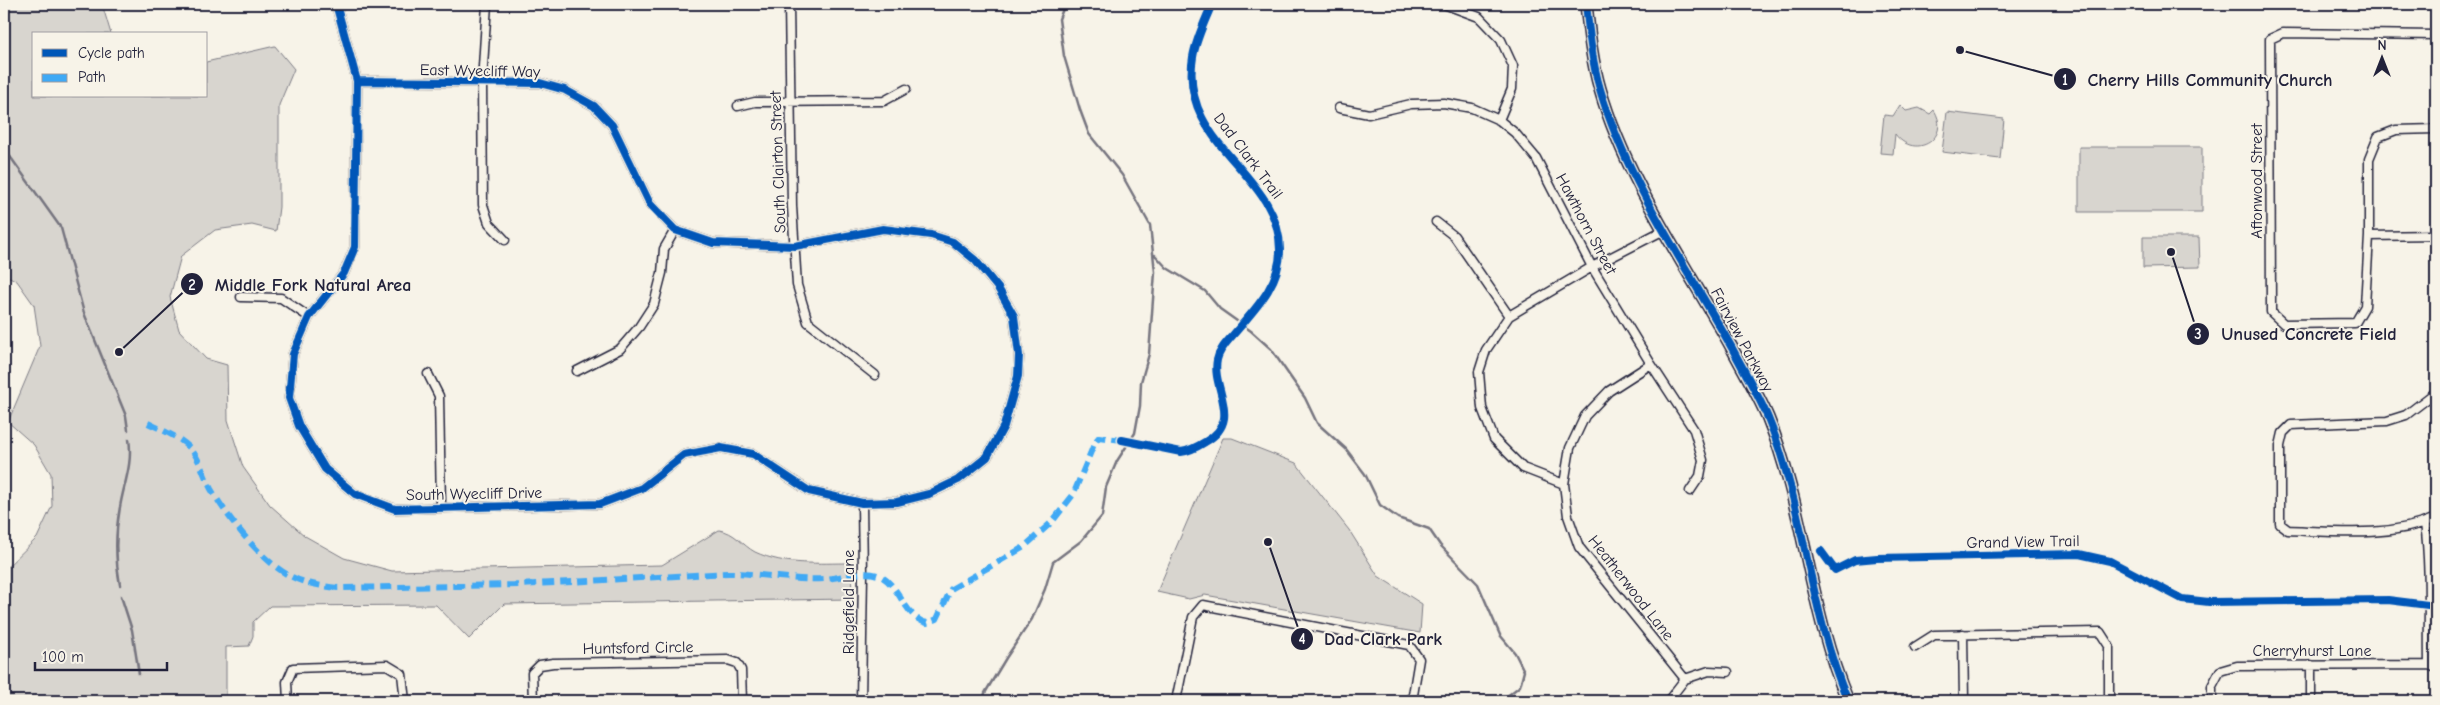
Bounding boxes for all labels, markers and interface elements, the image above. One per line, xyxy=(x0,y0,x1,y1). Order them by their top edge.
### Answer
legend xyxy=(32,32,208,98)
north arrow xyxy=(2358,32,2408,82)
text: N xyxy=(2377,37,2387,54)
text: Cycle path xyxy=(78,44,145,62)
street label: East Wyecliff Way xyxy=(420,61,541,81)
callout: Cherry Hills Community Church xyxy=(2053,63,2343,96)
text: Path xyxy=(78,68,106,86)
text: Cherry Hills Community Church xyxy=(2087,70,2333,91)
text: 1 xyxy=(2062,71,2068,89)
street label: South Clairton Street xyxy=(767,90,789,233)
street label: Dad Clark Trail xyxy=(1210,109,1286,203)
street label: Aftonwood Street xyxy=(2248,123,2266,239)
street label: Hawthorn Street xyxy=(1552,170,1620,278)
callout: Middle Fork Natural Area xyxy=(180,268,421,301)
text: Middle Fork Natural Area xyxy=(215,275,411,296)
text: 2 xyxy=(188,276,196,294)
street label: Fairview Parkway xyxy=(1707,285,1777,396)
callout: Unused Concrete Field xyxy=(2186,318,2406,351)
text: Unused Concrete Field xyxy=(2221,324,2397,345)
text: 3 xyxy=(2194,325,2202,343)
street label: South Wyecliff Drive xyxy=(406,484,542,504)
street label: Heatherwood Lane xyxy=(1584,532,1678,644)
street label: Grand View Trail xyxy=(1966,532,2080,552)
street label: Ridgefield Lane xyxy=(840,550,858,654)
callout: Dad Clark Park xyxy=(1289,622,1452,655)
text: Dad Clark Park xyxy=(1324,629,1442,650)
text: 4 xyxy=(1298,630,1306,648)
street label: Huntsford Circle xyxy=(582,638,694,658)
scale bar xyxy=(35,640,168,672)
street label: Cherryhurst Lane xyxy=(2253,642,2371,660)
text: 100 m xyxy=(42,648,84,666)

